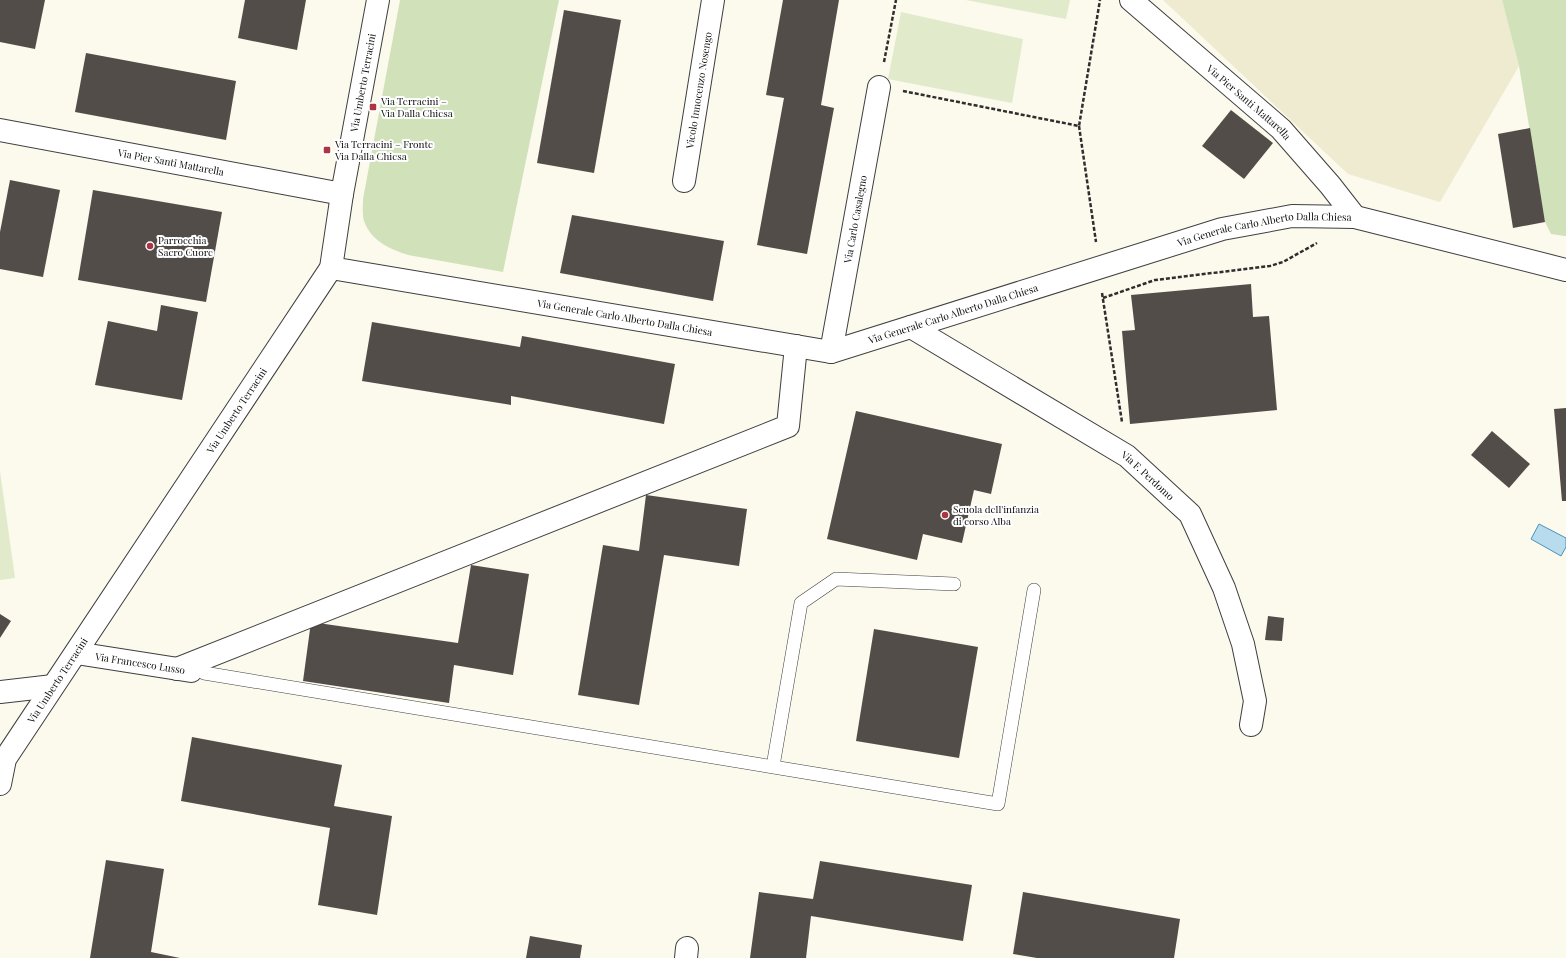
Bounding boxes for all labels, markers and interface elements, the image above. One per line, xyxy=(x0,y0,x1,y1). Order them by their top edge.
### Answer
street label: Vicolo Innocenzo Nosengo xyxy=(682,30,715,150)
street label: Via Umberto Terracini xyxy=(347,32,379,134)
street label: Via Pier Santi Mattarella xyxy=(1203,61,1294,143)
place label: Via Terracini – Via Dalla Chiesa xyxy=(380,94,453,120)
marker: Via Terracini – Via Dalla Chiesa xyxy=(368,102,378,112)
place label: Via Terracini – Fronte Via Dalla Chiesa xyxy=(334,137,433,163)
street label: Via Pier Santi Mattarella xyxy=(116,145,225,179)
marker: Via Terracini – Fronte Via Dalla Chiesa xyxy=(322,145,332,155)
street label: Via Carlo Casalegno xyxy=(840,174,870,265)
street label: Via Generale Carlo Alberto Dalla Chiesa xyxy=(1175,209,1352,250)
place label: Parrocchia Sacro Cuore xyxy=(158,233,213,259)
marker: Parrocchia Sacro Cuore xyxy=(145,241,155,251)
street label: Via Generale Carlo Alberto Dalla Chiesa xyxy=(866,280,1040,347)
street label: Via Generale Carlo Alberto Dalla Chiesa xyxy=(535,296,713,339)
street label: Via Umberto Terracini xyxy=(202,365,270,457)
street label: Via F. Perdomo xyxy=(1118,447,1178,503)
place label: Scuola dell'infanzia di corso Alba xyxy=(953,502,1039,528)
marker: Scuola dell'infanzia di corso Alba xyxy=(940,510,950,520)
street label: Via Umberto Terracini xyxy=(23,635,91,727)
street label: Via Francesco Lusso xyxy=(93,649,187,677)

